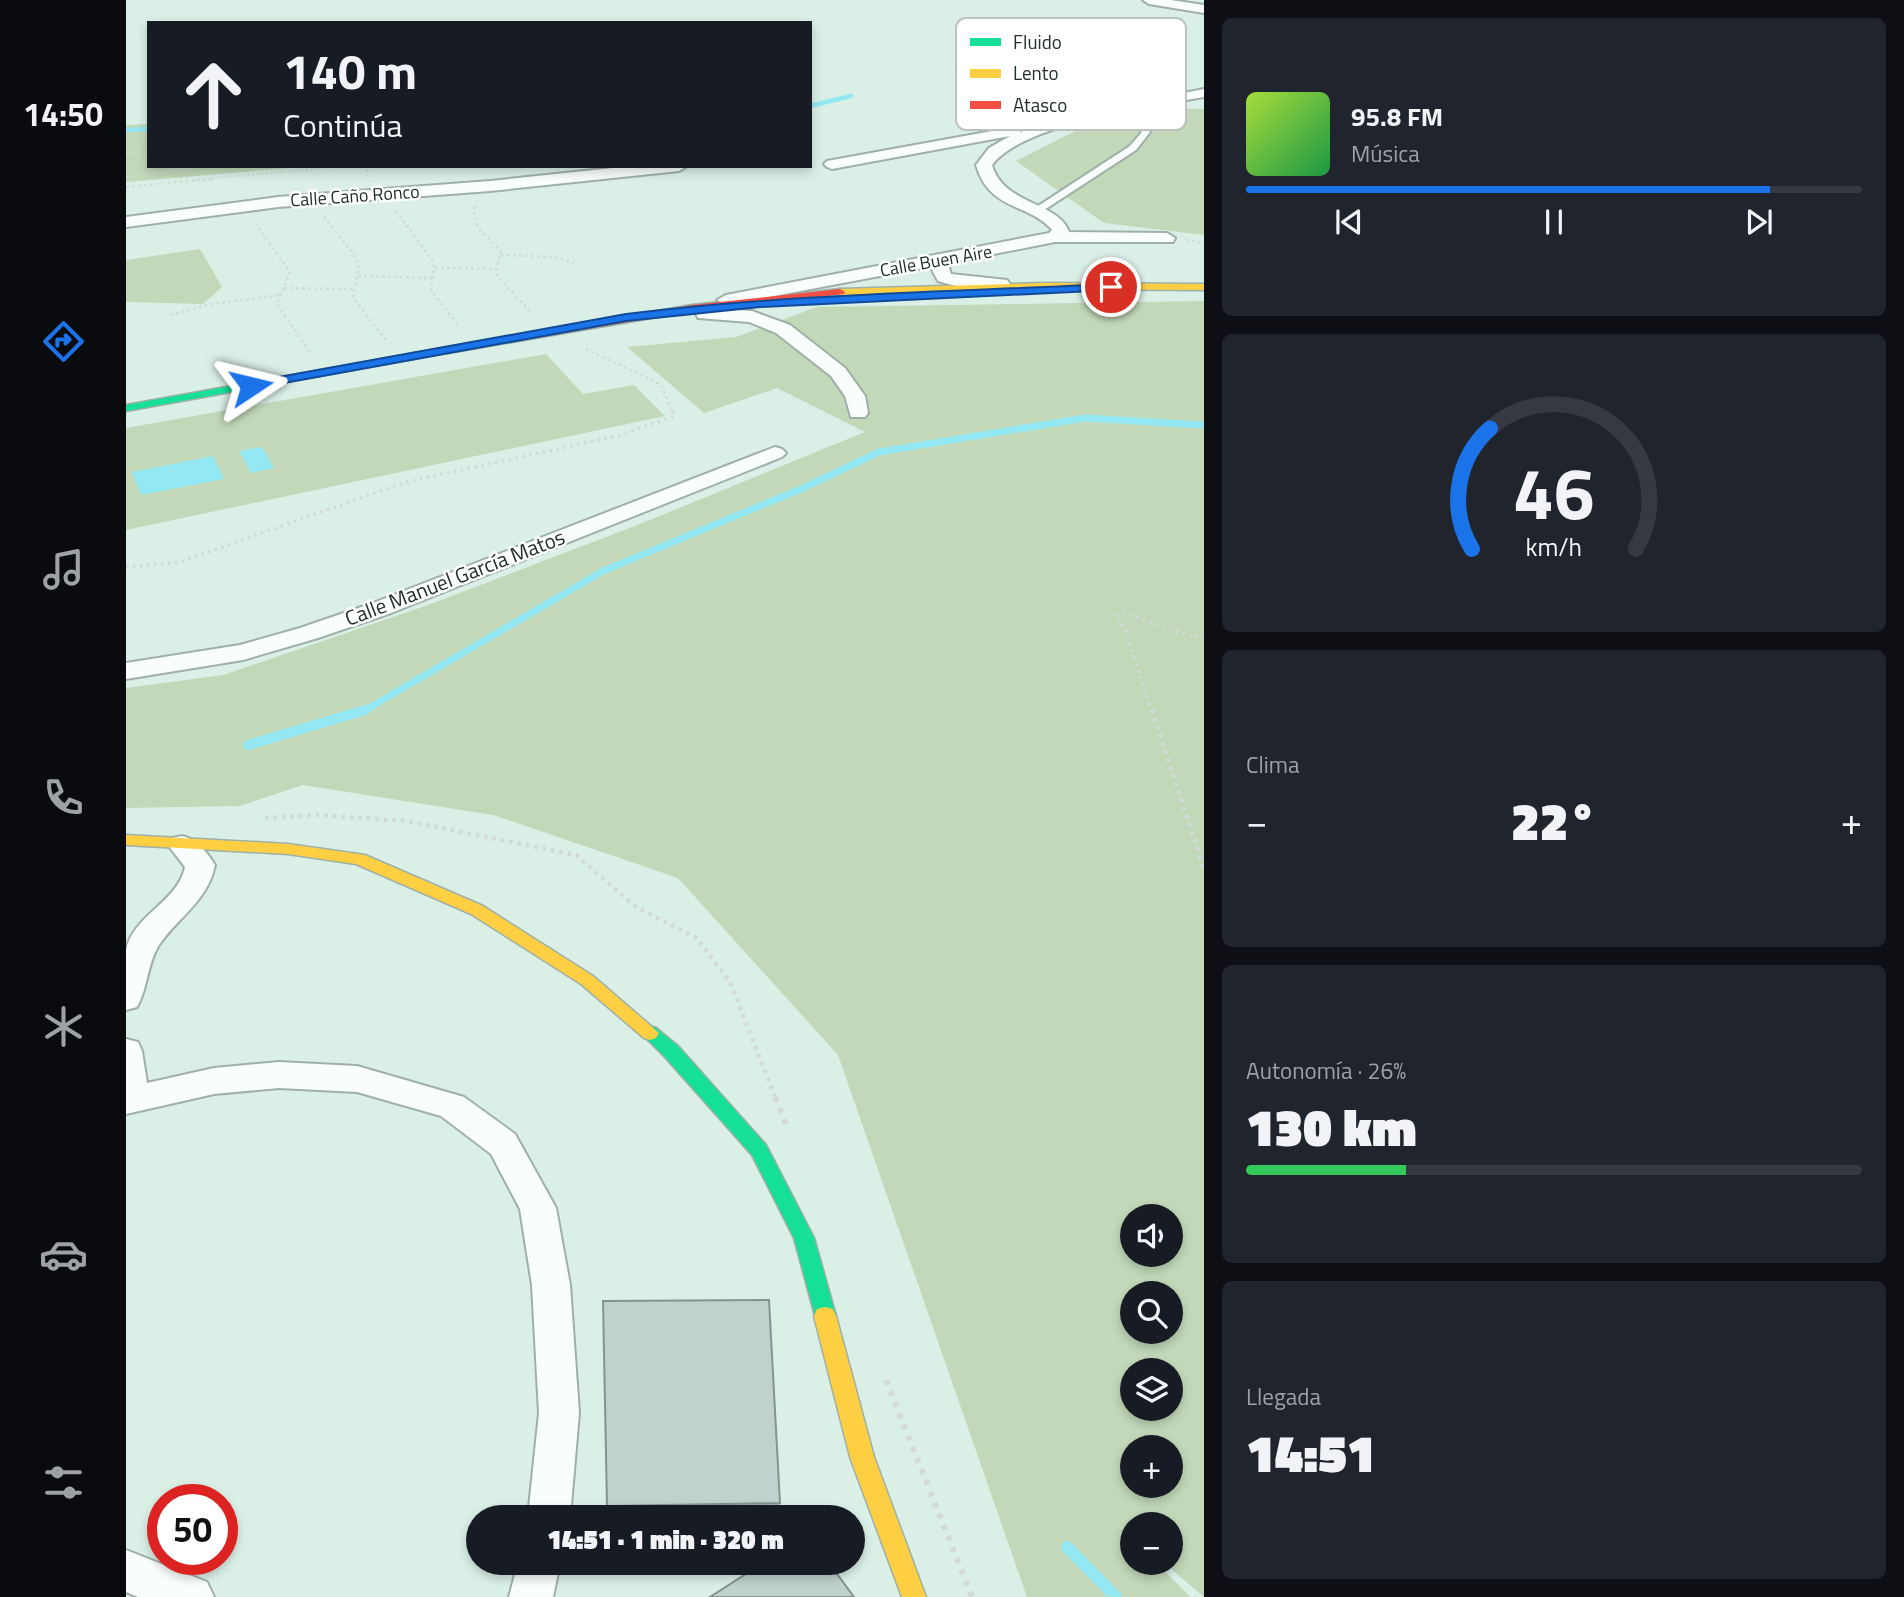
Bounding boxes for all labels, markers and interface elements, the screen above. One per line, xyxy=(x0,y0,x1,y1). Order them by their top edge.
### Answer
legend xyxy=(956,18,1186,130)
text: Fluido xyxy=(1013,27,1062,56)
text: 140 m xyxy=(283,33,417,108)
icon: ahead xyxy=(168,49,259,140)
text: Lento xyxy=(1013,58,1058,87)
text: 14:50 xyxy=(23,90,103,138)
text: Atasco xyxy=(1013,90,1067,119)
text: 95.8 FM xyxy=(1351,97,1443,136)
text: Continúa xyxy=(283,101,403,149)
text: Música xyxy=(1351,136,1420,171)
street label: Calle Caño Ronco xyxy=(289,178,420,213)
icon: previous xyxy=(1330,203,1368,241)
icon: pause xyxy=(1535,203,1573,241)
icon: next xyxy=(1740,203,1778,241)
street label: Calle Buen Aire xyxy=(878,237,994,284)
pin xyxy=(1081,257,1141,317)
icon: arrive xyxy=(1092,268,1130,306)
icon: directions xyxy=(39,317,88,366)
position arrow xyxy=(214,349,288,423)
text: 46 xyxy=(1513,437,1595,547)
street label: Calle Manuel García Matos xyxy=(340,520,569,634)
text: km/h xyxy=(1526,527,1582,565)
icon: music xyxy=(39,545,88,594)
text: Clima xyxy=(1246,747,1300,782)
icon: phone xyxy=(39,773,88,822)
text: 22° xyxy=(1511,781,1597,860)
text: − xyxy=(1246,792,1267,850)
text: + xyxy=(1841,792,1862,850)
icon: climate xyxy=(39,1002,88,1051)
text: Autonomía · 26% xyxy=(1246,1053,1406,1088)
text: 130 km xyxy=(1246,1087,1417,1166)
map controls xyxy=(1120,1204,1183,1575)
button: sound xyxy=(1120,1204,1183,1267)
icon: car xyxy=(39,1230,88,1279)
button: search xyxy=(1120,1281,1183,1344)
button: layers xyxy=(1120,1358,1183,1421)
text: Llegada xyxy=(1246,1379,1321,1414)
text: 14:51 xyxy=(1246,1413,1375,1492)
button: + xyxy=(1120,1435,1183,1498)
icon: filters xyxy=(39,1458,88,1507)
speed limit sign: 50 xyxy=(147,1484,238,1575)
button: − xyxy=(1120,1512,1183,1575)
text: 14:51 · 1 min · 320 m xyxy=(547,1520,784,1559)

